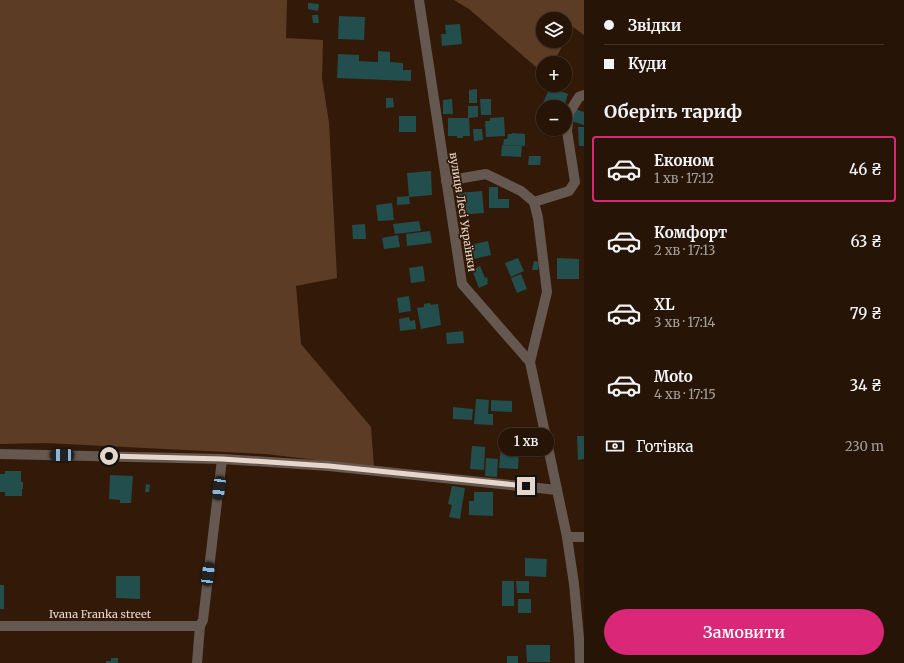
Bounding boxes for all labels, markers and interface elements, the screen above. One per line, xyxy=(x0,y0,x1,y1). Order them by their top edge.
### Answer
map controls xyxy=(536,12,572,136)
button: layers xyxy=(536,12,572,48)
text: Звідки xyxy=(628,16,681,35)
text: Куди xyxy=(628,54,667,73)
button: + xyxy=(536,56,572,92)
button: − xyxy=(536,100,572,136)
text: Оберіть тариф xyxy=(604,100,742,123)
street label: вулиця Лесі Українки xyxy=(447,151,479,273)
icon: car xyxy=(606,151,642,187)
text: Економ xyxy=(654,151,714,170)
text: 46 ₴ xyxy=(849,160,882,179)
text: 1 хв · 17:12 xyxy=(654,170,714,187)
icon: car xyxy=(606,223,642,259)
text: Комфорт xyxy=(654,223,727,242)
text: 63 ₴ xyxy=(851,232,882,251)
text: 2 хв · 17:13 xyxy=(654,242,715,259)
icon: car xyxy=(606,295,642,331)
text: XL xyxy=(654,295,675,314)
text: 79 ₴ xyxy=(850,304,882,323)
text: 3 хв · 17:14 xyxy=(654,314,715,331)
icon: car xyxy=(606,367,642,403)
text: Moto xyxy=(654,367,693,386)
text: 34 ₴ xyxy=(850,376,882,395)
text: 4 хв · 17:15 xyxy=(654,386,716,403)
callout: 1 хв xyxy=(498,428,554,456)
text: 1 хв xyxy=(514,433,538,450)
icon: cash xyxy=(604,435,626,457)
text: Готівка xyxy=(636,437,694,456)
text: 230 m xyxy=(845,438,884,455)
route start xyxy=(100,447,118,465)
car xyxy=(50,449,74,461)
car xyxy=(212,475,226,501)
route end xyxy=(517,477,535,495)
car xyxy=(201,561,215,587)
street label: Ivana Franka street xyxy=(49,607,152,621)
button: Замовити xyxy=(604,609,884,655)

